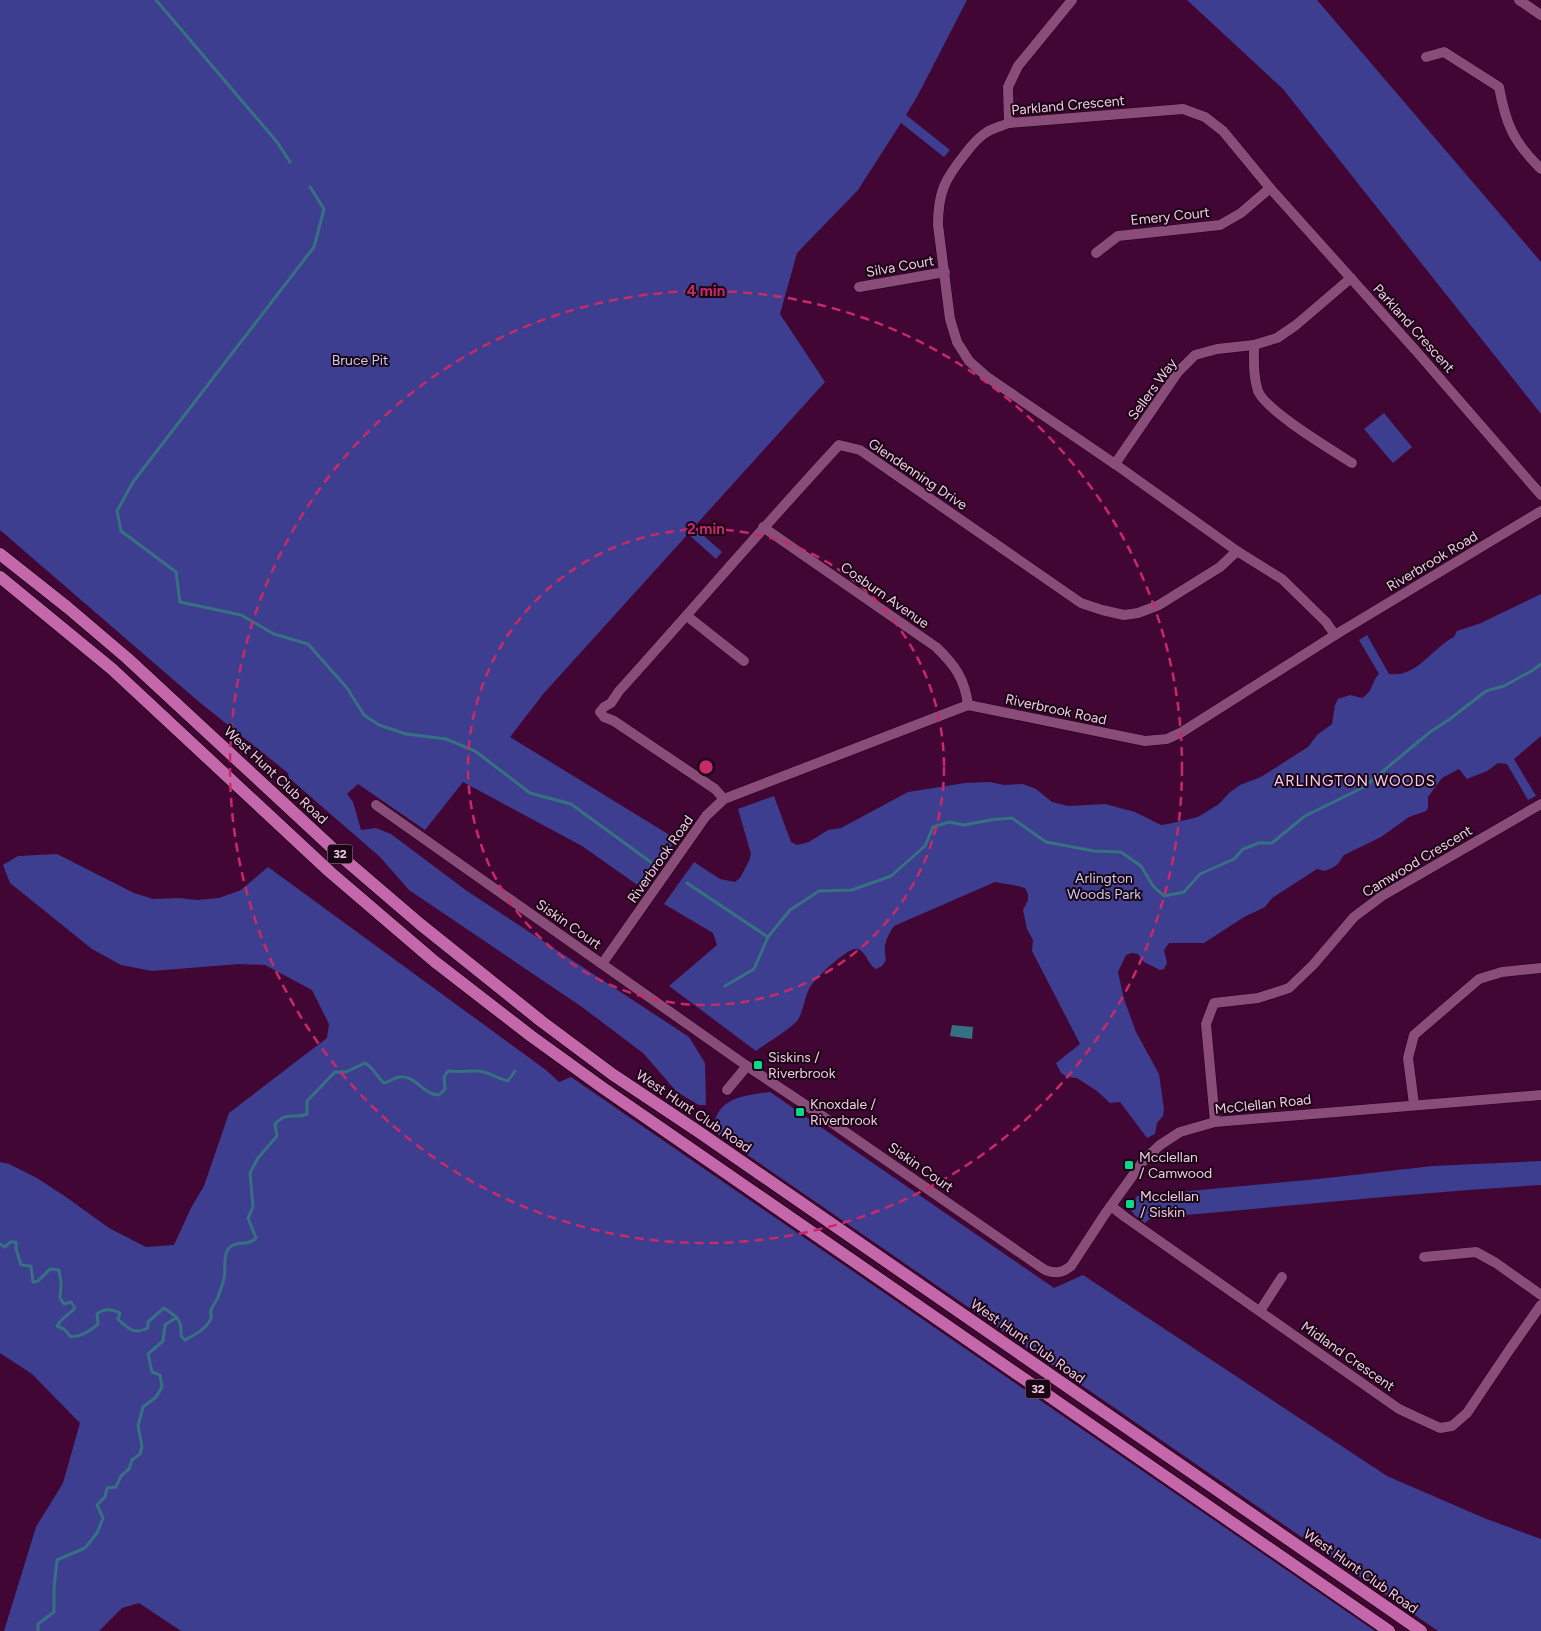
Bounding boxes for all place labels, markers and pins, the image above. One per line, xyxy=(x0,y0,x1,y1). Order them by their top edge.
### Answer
centre of rings xyxy=(697,758,715,776)
place label: Siskins / Riverbrook xyxy=(768,1049,836,1082)
marker: Siskins / Riverbrook xyxy=(752,1059,764,1071)
place label: Knoxdale / Riverbrook xyxy=(810,1096,878,1129)
marker: Knoxdale / Riverbrook xyxy=(794,1106,806,1118)
place label: Mcclellan / Camwood xyxy=(1139,1149,1212,1182)
marker: Mcclellan / Camwood xyxy=(1123,1159,1135,1171)
place label: Mcclellan / Siskin xyxy=(1140,1188,1199,1221)
marker: Mcclellan / Siskin xyxy=(1124,1198,1136,1210)

